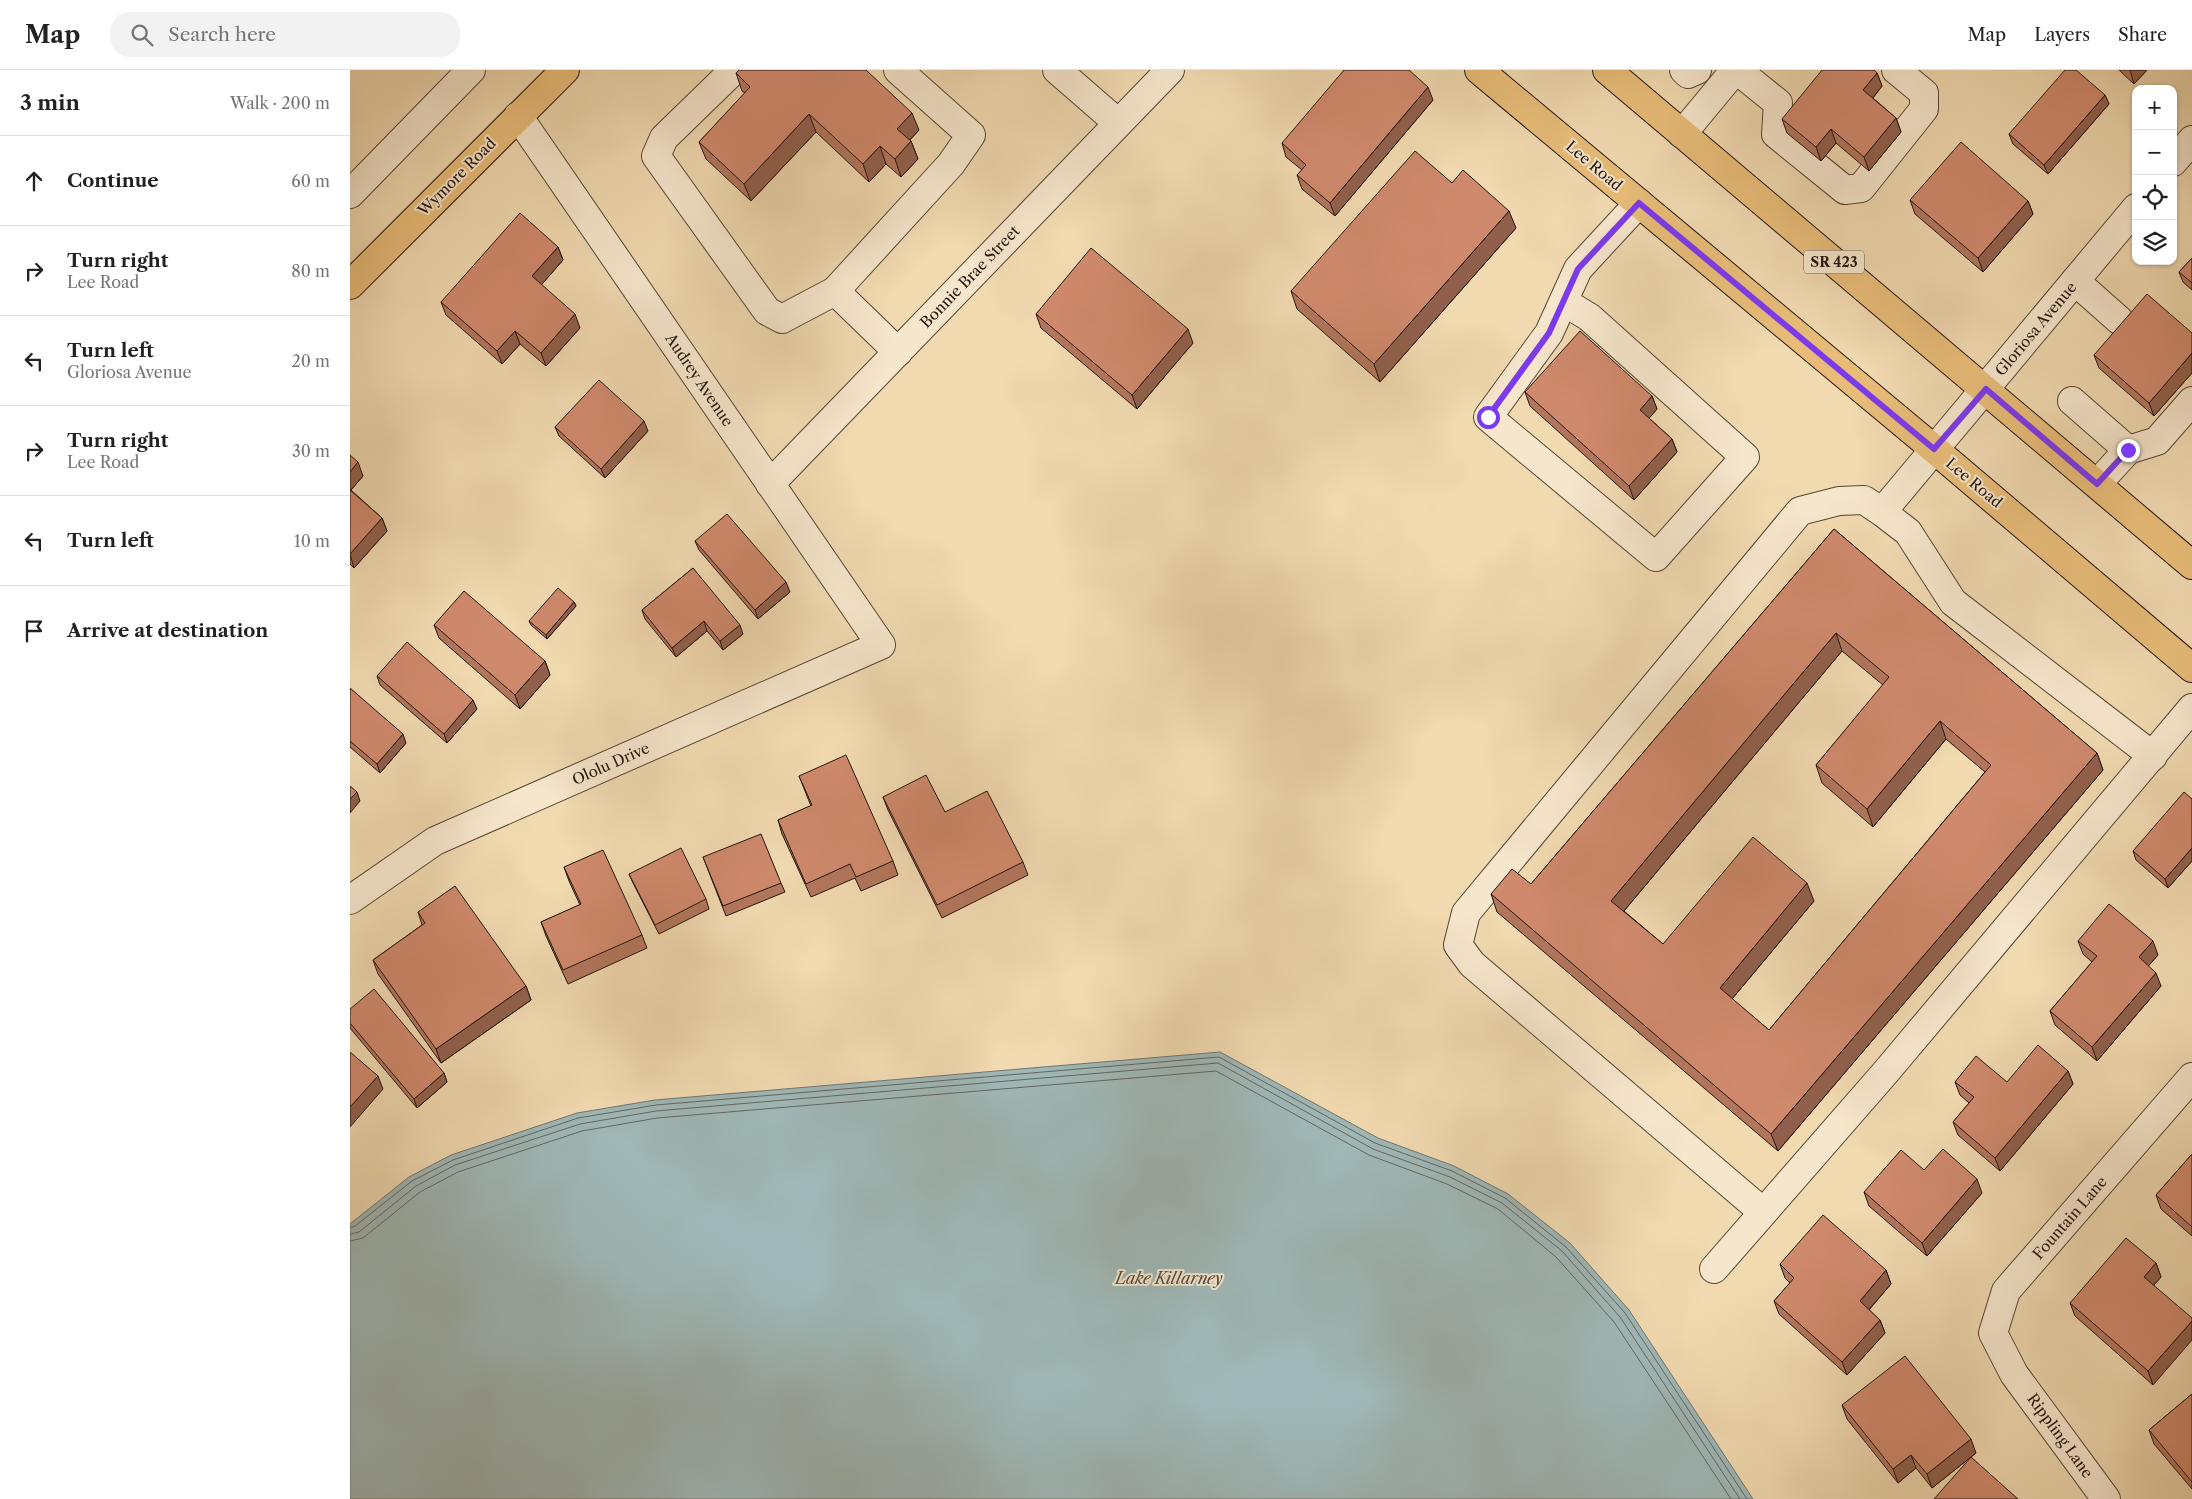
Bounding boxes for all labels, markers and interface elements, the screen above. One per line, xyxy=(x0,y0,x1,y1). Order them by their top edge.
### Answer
search box xyxy=(110,12,460,57)
text: Map xyxy=(25,20,80,49)
icon: search xyxy=(128,21,156,49)
text: Search here xyxy=(168,23,276,46)
text: Map xyxy=(1968,24,2006,46)
text: Layers xyxy=(2034,24,2090,46)
text: Share xyxy=(2118,24,2167,46)
map controls xyxy=(2132,85,2177,265)
button: + xyxy=(2132,85,2177,130)
text: 3 min xyxy=(20,90,80,115)
text: Walk · 200 m xyxy=(230,93,330,113)
button: − xyxy=(2132,130,2177,175)
street label: Wymore Road xyxy=(413,134,500,220)
street label: Lee Road xyxy=(1562,137,1626,195)
icon: ahead xyxy=(20,167,48,195)
text: Continue xyxy=(67,169,159,192)
text: 60 m xyxy=(291,171,330,191)
button: locate xyxy=(2132,175,2177,220)
button: layers xyxy=(2132,220,2177,265)
street label: Bonnie Brae Street xyxy=(916,221,1024,332)
text: Turn right xyxy=(67,249,168,272)
road number: SR 423 xyxy=(1804,250,1864,273)
icon: right xyxy=(20,257,48,285)
text: 80 m xyxy=(291,261,330,281)
text: Lee Road xyxy=(67,272,139,292)
street label: Gloriosa Avenue xyxy=(1991,278,2080,380)
street label: Audrey Avenue xyxy=(661,329,738,430)
text: Turn left xyxy=(67,339,154,362)
icon: left xyxy=(20,347,48,375)
text: 20 m xyxy=(291,351,330,371)
text: Gloriosa Avenue xyxy=(67,362,192,382)
route start xyxy=(1477,406,1500,429)
text: Turn right xyxy=(67,429,168,452)
icon: right xyxy=(20,437,48,465)
route end xyxy=(2117,439,2140,462)
text: 30 m xyxy=(292,441,330,461)
text: Lee Road xyxy=(67,452,139,472)
street label: Lee Road xyxy=(1942,454,2006,512)
icon: left xyxy=(20,527,48,555)
text: Turn left xyxy=(67,529,154,552)
text: 10 m xyxy=(294,531,330,551)
icon: arrive xyxy=(20,617,48,645)
text: Arrive at destination xyxy=(67,619,268,642)
street label: Ololu Drive xyxy=(569,738,652,789)
street label: Fountain Lane xyxy=(2028,1172,2111,1263)
water label: Lake Killarney xyxy=(1113,1268,1223,1288)
street label: Rippling Lane xyxy=(2023,1390,2097,1482)

